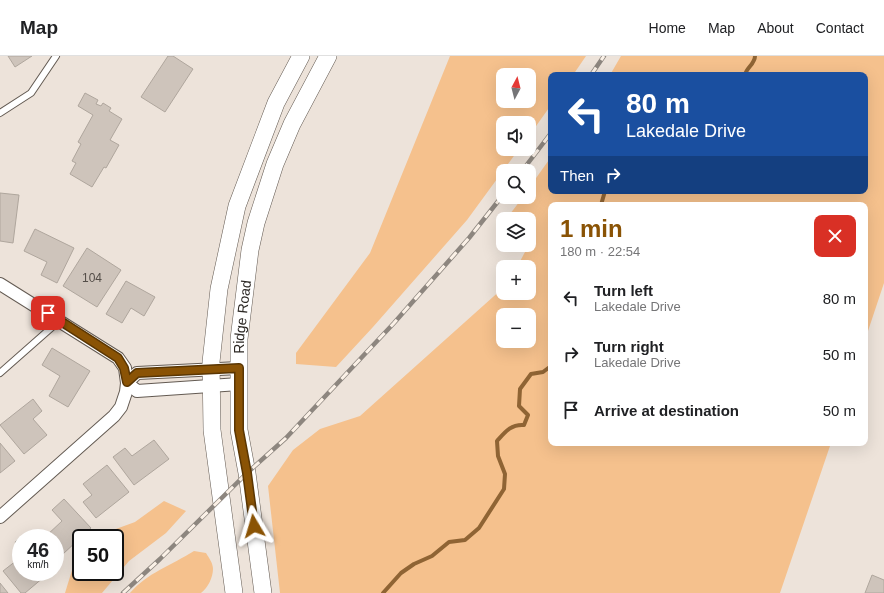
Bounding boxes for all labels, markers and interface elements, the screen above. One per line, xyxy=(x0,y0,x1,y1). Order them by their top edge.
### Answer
text: Map xyxy=(20,17,58,38)
text: Home xyxy=(649,20,686,36)
text: Map xyxy=(708,20,735,36)
text: About xyxy=(757,20,794,36)
text: Contact xyxy=(816,20,864,36)
north arrow xyxy=(496,68,536,108)
map controls xyxy=(496,68,536,348)
icon: left xyxy=(560,88,612,140)
text: 80 m xyxy=(626,88,690,119)
button: sound xyxy=(496,116,536,156)
text: Lakedale Drive xyxy=(626,121,746,141)
button: search xyxy=(496,164,536,204)
icon: right xyxy=(602,164,624,186)
text: Then xyxy=(560,167,594,184)
button: layers xyxy=(496,212,536,252)
text: 1 min xyxy=(560,215,623,242)
button: close xyxy=(814,215,856,257)
text: 180 m · 22:54 xyxy=(560,244,640,259)
button: + xyxy=(496,260,536,300)
house number: 104 xyxy=(82,271,102,285)
street label: Ridge Road xyxy=(231,279,254,354)
text: Turn left xyxy=(594,282,653,299)
icon: left xyxy=(560,287,582,309)
text: 80 m xyxy=(823,290,856,307)
pin xyxy=(31,296,65,330)
text: Lakedale Drive xyxy=(594,299,681,314)
icon: arrive xyxy=(37,302,59,324)
button: − xyxy=(496,308,536,348)
text: Turn right xyxy=(594,338,664,355)
icon: right xyxy=(560,343,582,365)
text: 50 m xyxy=(823,346,856,363)
text: Lakedale Drive xyxy=(594,355,681,370)
icon: arrive xyxy=(560,399,582,421)
text: Arrive at destination xyxy=(594,402,739,419)
text: 50 m xyxy=(823,402,856,419)
position arrow xyxy=(233,505,275,547)
speed limit sign: 50 xyxy=(72,529,124,581)
text: 46 xyxy=(27,539,49,561)
text: km/h xyxy=(27,559,49,570)

